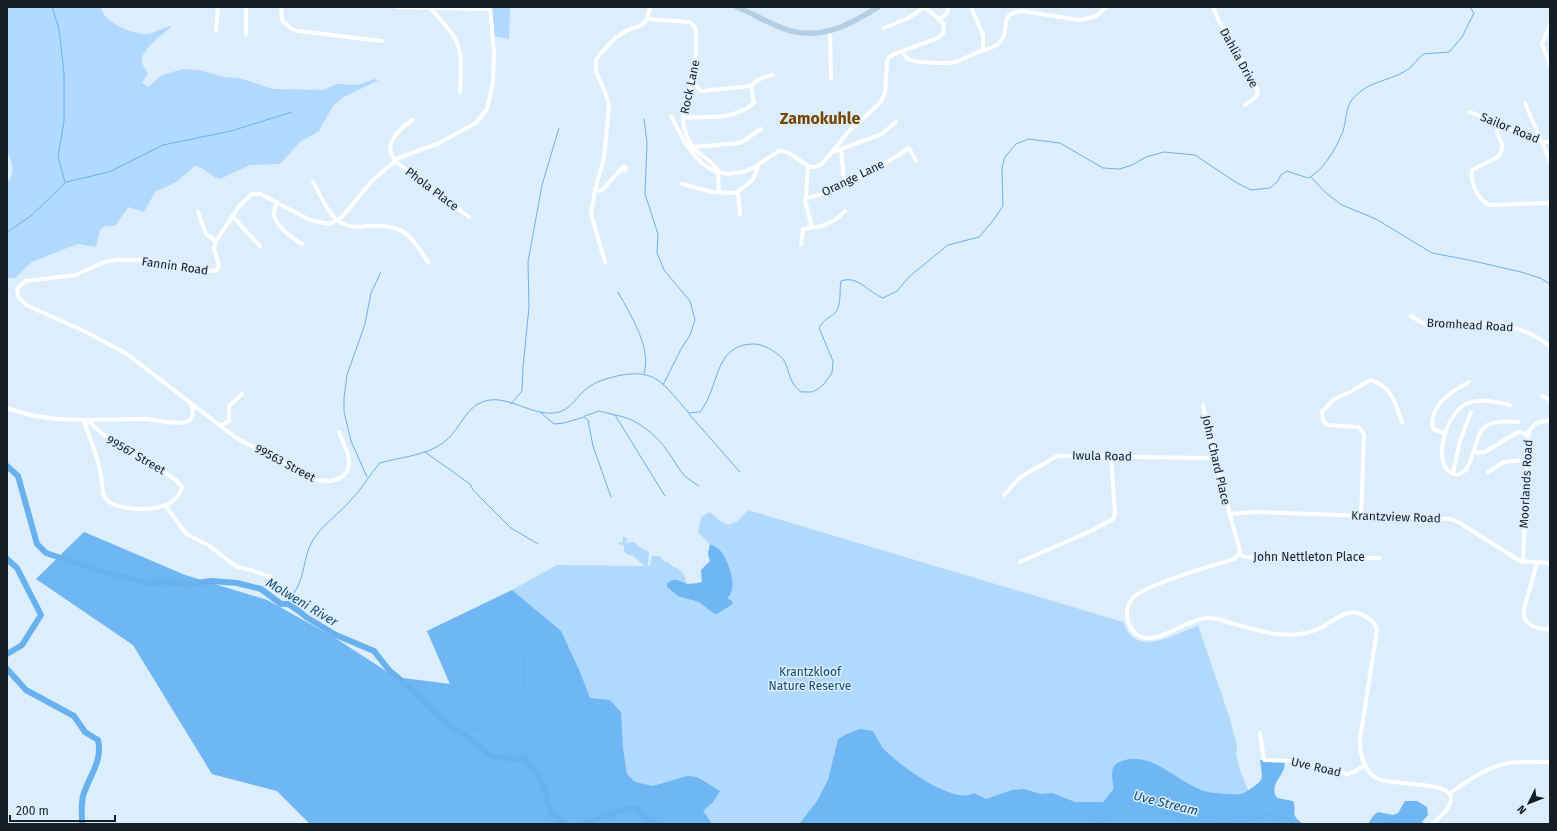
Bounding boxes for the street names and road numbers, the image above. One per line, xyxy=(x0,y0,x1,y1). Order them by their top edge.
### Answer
street label: Dahlia Drive xyxy=(1217,26,1261,90)
street label: Rock Lane xyxy=(677,59,703,115)
street label: Sailor Road xyxy=(1478,110,1542,146)
street label: Orange Lane xyxy=(819,157,887,199)
street label: Phola Place xyxy=(403,165,461,213)
street label: Fannin Road xyxy=(141,254,209,278)
street label: Bromhead Road xyxy=(1426,316,1514,334)
street label: John Chard Place xyxy=(1199,414,1233,506)
street label: 99567 Street xyxy=(104,432,169,478)
street label: Moorlands Road xyxy=(1517,439,1535,529)
street label: 99563 Street xyxy=(252,441,318,485)
street label: Iwula Road xyxy=(1072,448,1132,464)
street label: Krantzview Road xyxy=(1351,508,1441,526)
street label: John Nettleton Place xyxy=(1253,550,1365,564)
street label: Uve Road xyxy=(1289,754,1343,780)

